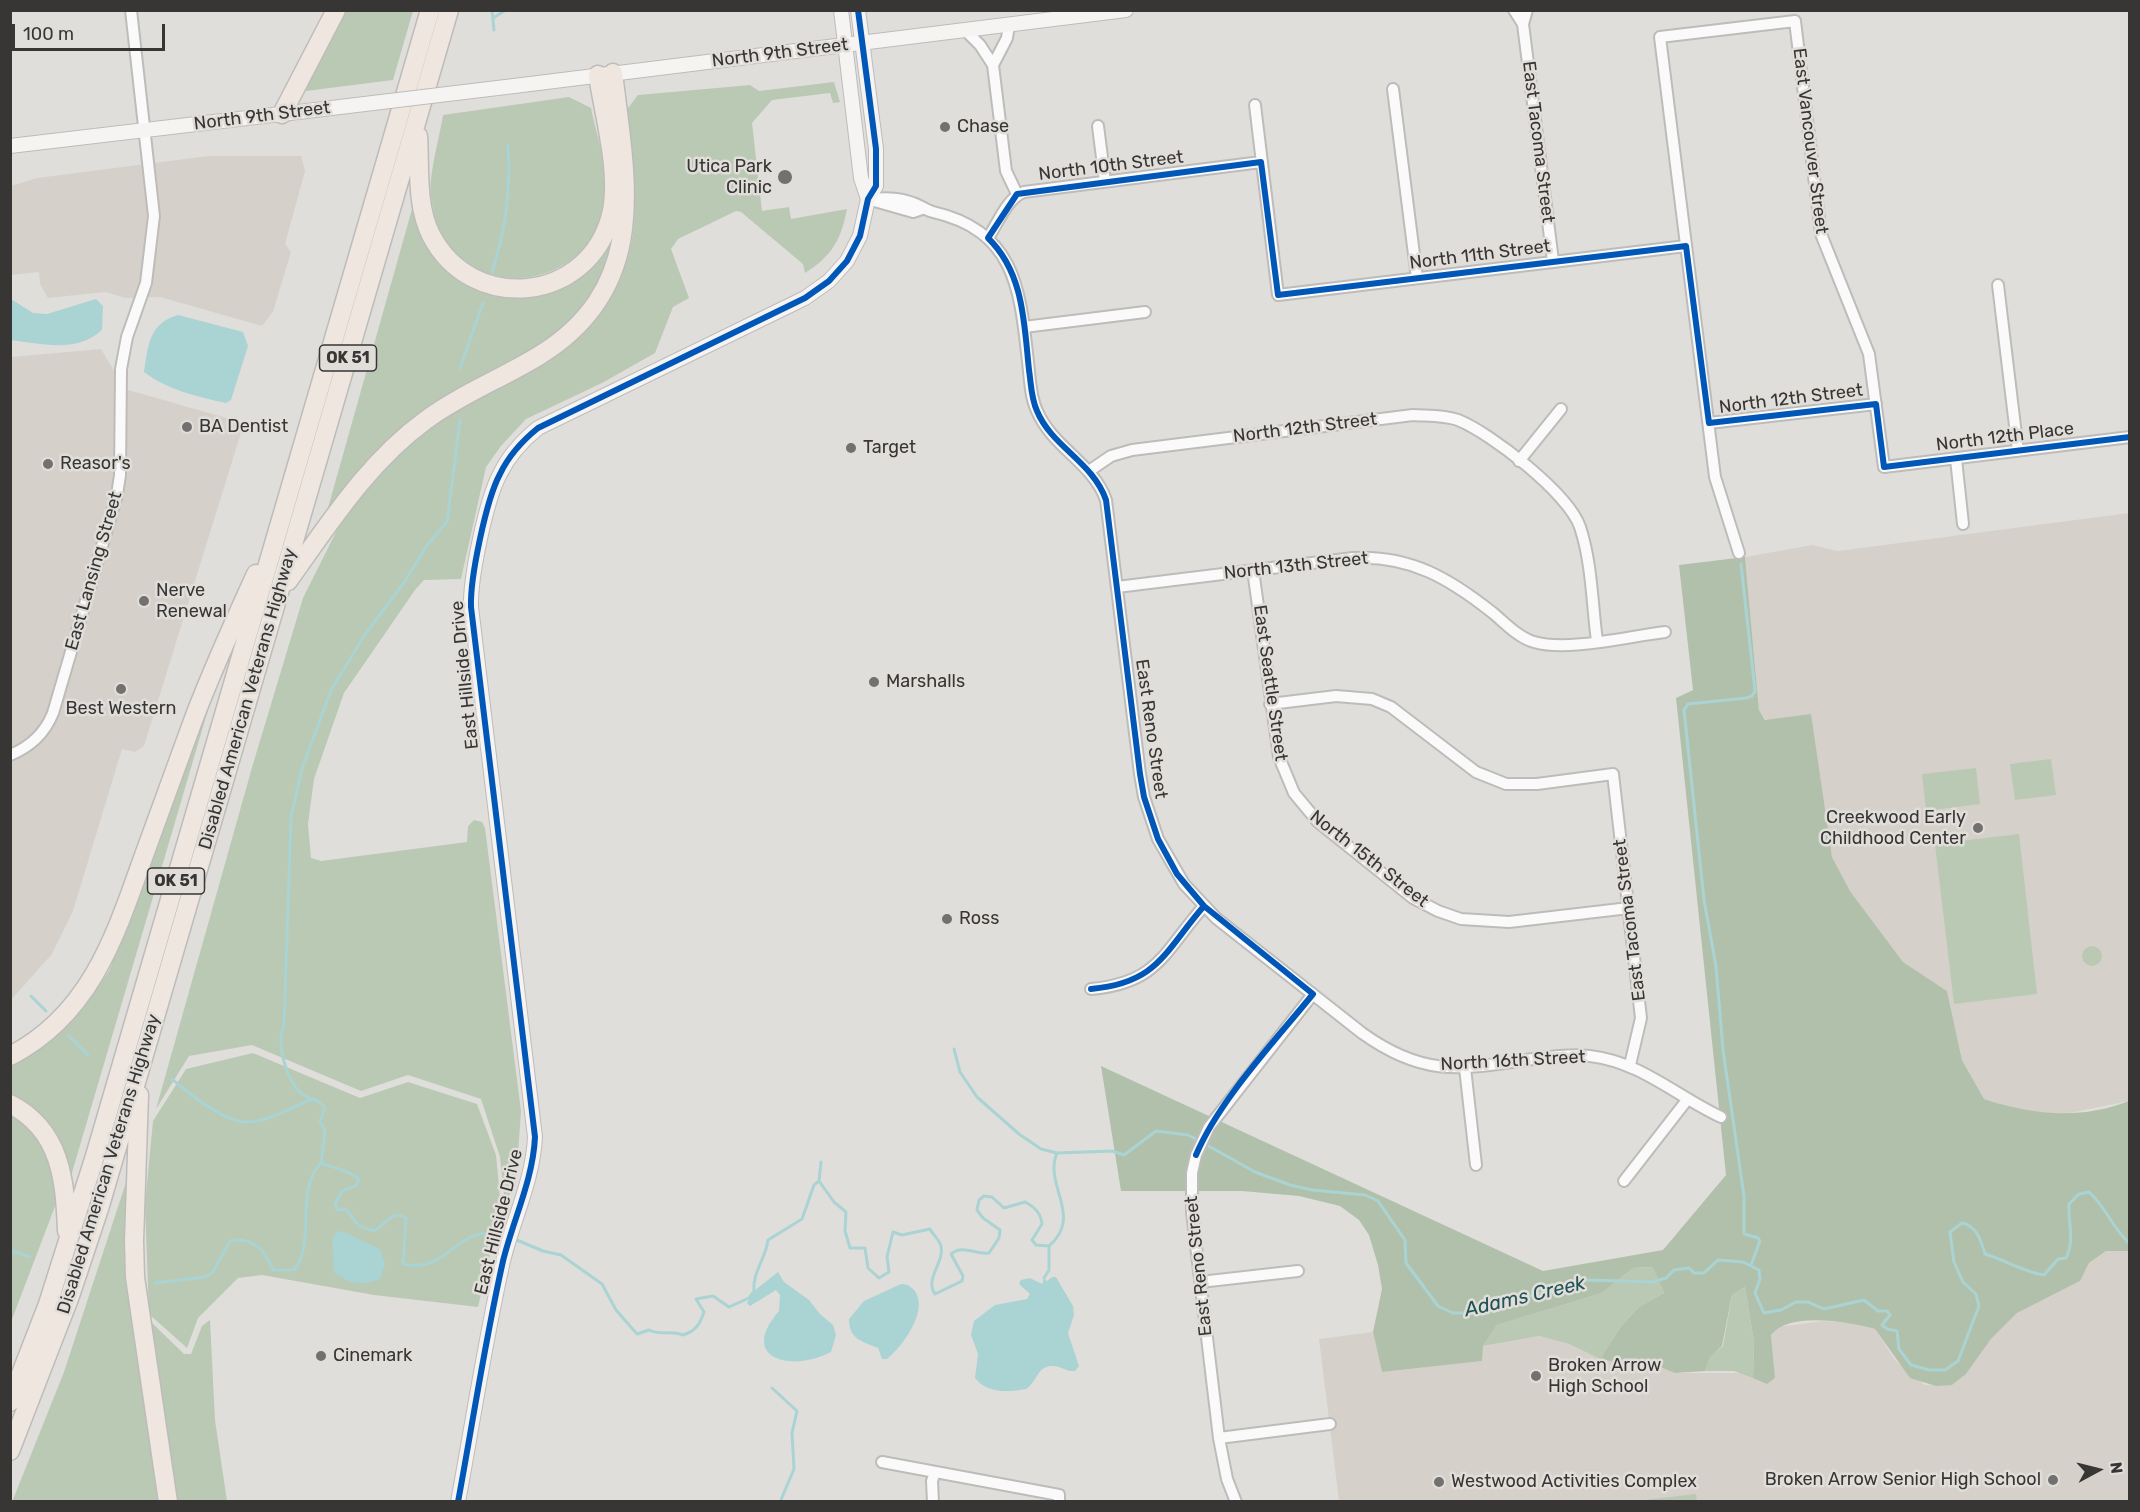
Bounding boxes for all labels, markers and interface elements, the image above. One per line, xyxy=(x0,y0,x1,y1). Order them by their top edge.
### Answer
scale bar xyxy=(15,12,168,50)
text: 100 m xyxy=(23,23,74,45)
street label: North 9th Street xyxy=(711,34,849,72)
street label: East Vancouver Street xyxy=(1788,47,1832,235)
street label: East Tacoma Street xyxy=(1517,60,1559,224)
street label: North 9th Street xyxy=(193,97,331,135)
place label: Chase xyxy=(957,116,1009,138)
marker: Chase xyxy=(938,120,952,134)
street label: North 10th Street xyxy=(1037,146,1185,186)
place label: Utica Park Clinic xyxy=(686,156,772,198)
marker: Utica Park Clinic xyxy=(776,168,794,186)
street label: North 11th Street xyxy=(1408,236,1552,274)
road number: OK 51 xyxy=(320,345,376,371)
street label: North 12th Street xyxy=(1718,379,1864,419)
street label: North 12th Street xyxy=(1232,408,1378,448)
place label: BA Dentist xyxy=(199,416,288,438)
street label: North 12th Place xyxy=(1935,418,2075,456)
marker: BA Dentist xyxy=(180,420,194,434)
place label: Target xyxy=(863,437,916,459)
marker: Target xyxy=(844,441,858,455)
place label: Reasor's xyxy=(60,453,131,475)
marker: Reasor's xyxy=(41,457,55,471)
street label: East Lansing Street xyxy=(61,489,127,653)
street label: Disabled American Veterans Highway xyxy=(195,546,301,852)
street label: North 13th Street xyxy=(1223,548,1369,584)
place label: Nerve Renewal xyxy=(156,580,227,622)
marker: Nerve Renewal xyxy=(137,594,151,608)
street label: East Hillside Drive xyxy=(446,600,484,750)
street label: East Seattle Street xyxy=(1248,603,1292,763)
street label: East Reno Street xyxy=(1131,658,1171,800)
place label: Marshalls xyxy=(886,671,965,693)
marker: Marshalls xyxy=(867,675,881,689)
marker: Best Western xyxy=(114,682,128,696)
place label: Best Western xyxy=(66,698,176,720)
street label: North 15th Street xyxy=(1305,806,1433,912)
place label: Creekwood Early Childhood Center xyxy=(1820,807,1966,850)
marker: Creekwood Early Childhood Center xyxy=(1971,821,1985,835)
street label: East Tacoma Street xyxy=(1609,838,1651,1002)
road number: OK 51 xyxy=(148,868,204,894)
place label: Ross xyxy=(959,908,999,930)
marker: Ross xyxy=(940,912,954,926)
street label: Disabled American Veterans Highway xyxy=(53,1011,165,1317)
street label: North 16th Street xyxy=(1440,1046,1586,1076)
street label: East Hillside Drive xyxy=(470,1147,528,1297)
street label: East Reno Street xyxy=(1181,1195,1217,1337)
water label: Adams Creek xyxy=(1462,1271,1588,1323)
place label: Cinemark xyxy=(333,1345,412,1367)
marker: Cinemark xyxy=(314,1349,328,1363)
place label: Broken Arrow High School xyxy=(1548,1355,1661,1398)
marker: Broken Arrow High School xyxy=(1529,1369,1543,1383)
north arrow xyxy=(2068,1440,2128,1500)
text: N xyxy=(2106,1461,2126,1475)
place label: Broken Arrow Senior High School xyxy=(1765,1469,2041,1491)
place label: Westwood Activities Complex xyxy=(1451,1471,1697,1493)
marker: Broken Arrow Senior High School xyxy=(2046,1473,2060,1487)
marker: Westwood Activities Complex xyxy=(1432,1475,1446,1489)

